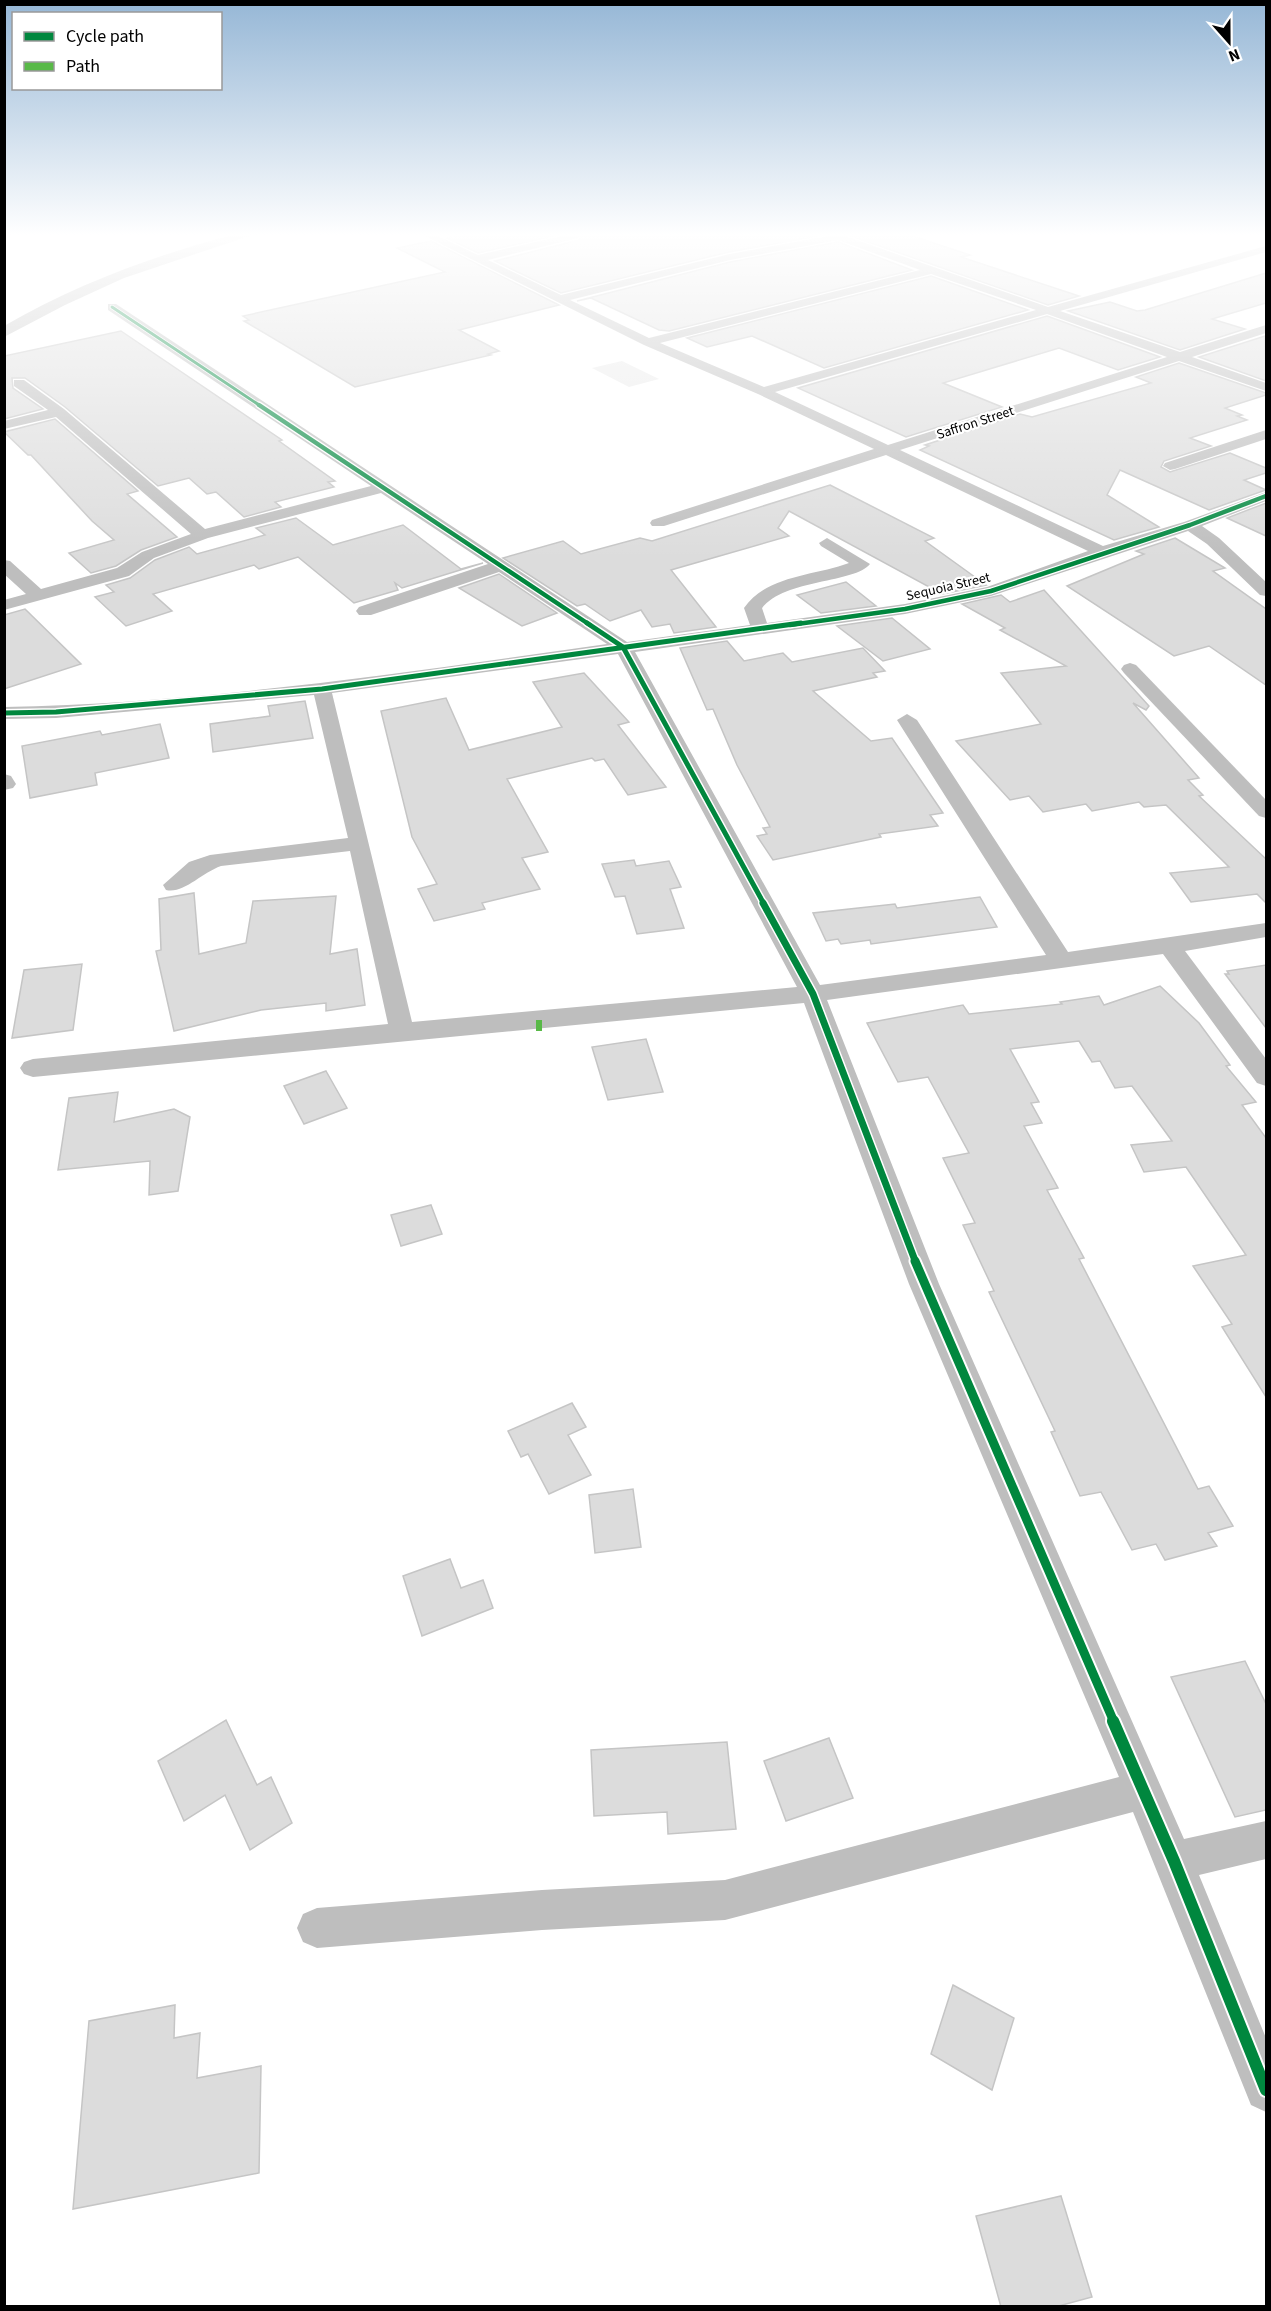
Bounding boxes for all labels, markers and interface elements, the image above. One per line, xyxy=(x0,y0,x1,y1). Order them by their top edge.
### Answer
legend xyxy=(12,12,222,90)
north arrow xyxy=(1199,12,1259,72)
text: Cycle path xyxy=(66,24,144,49)
text: N xyxy=(1225,43,1243,67)
text: Path xyxy=(66,54,100,79)
street label: Saffron Street xyxy=(934,401,1017,445)
street label: Sequoia Street xyxy=(904,568,993,606)

